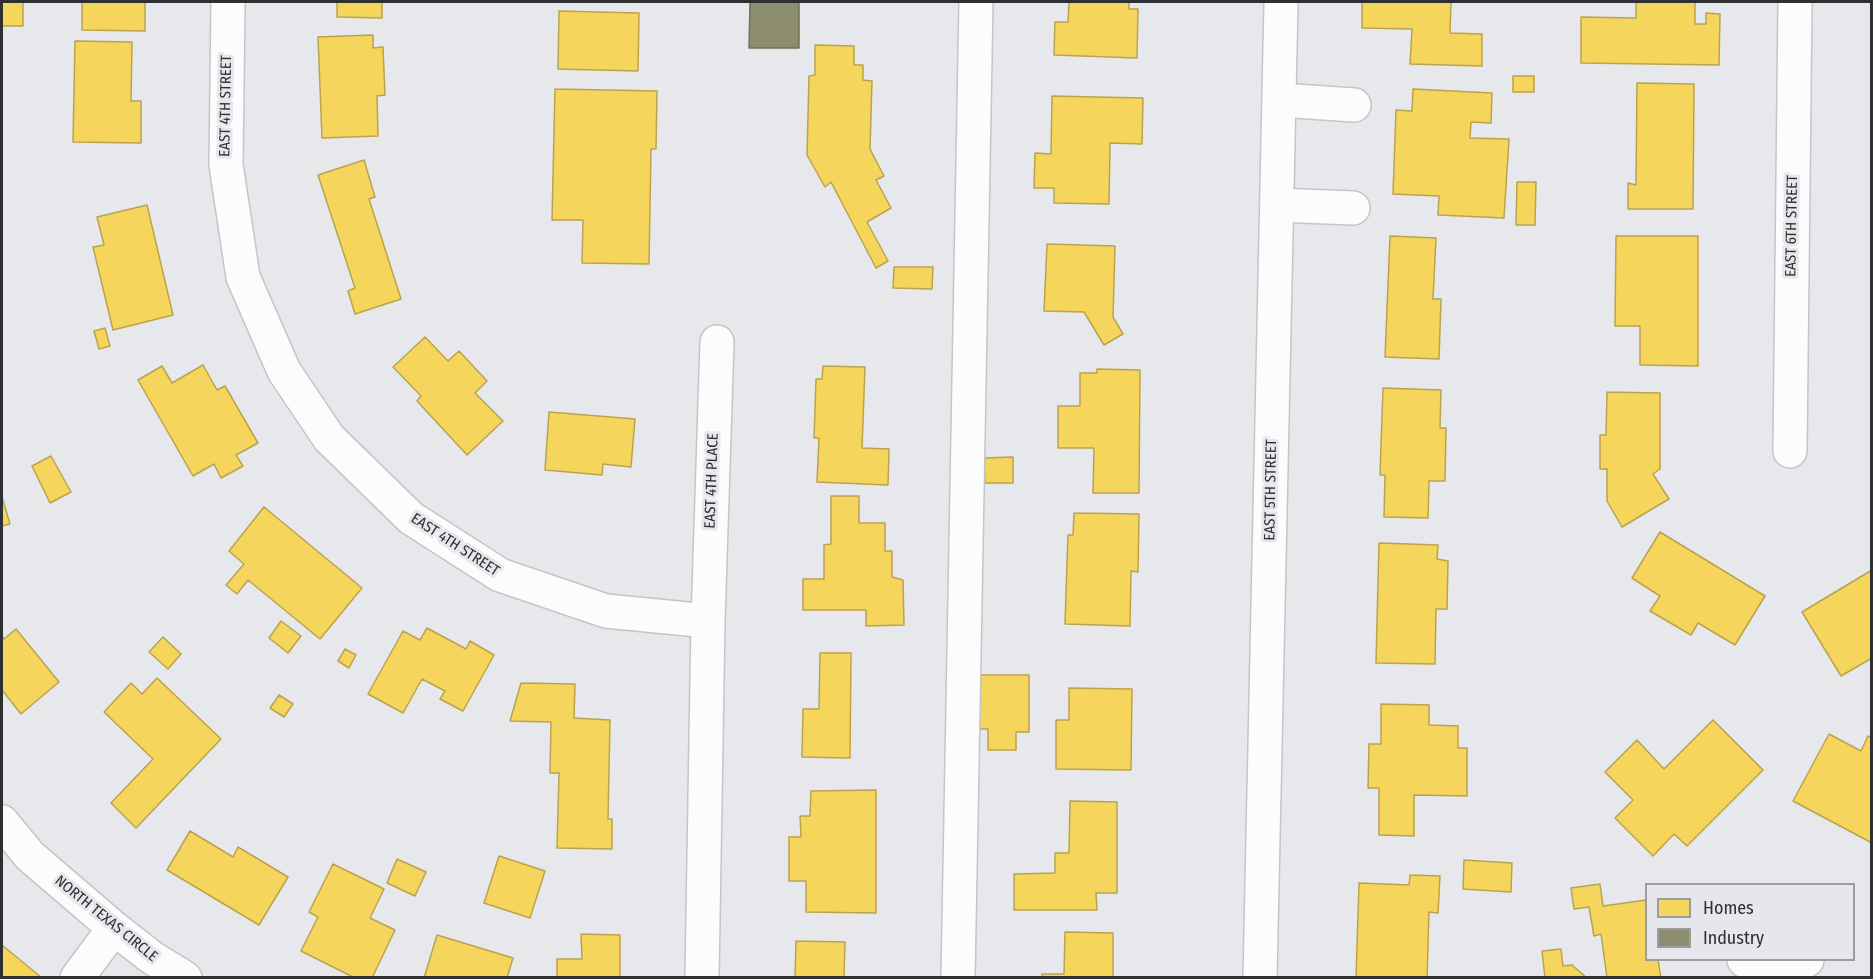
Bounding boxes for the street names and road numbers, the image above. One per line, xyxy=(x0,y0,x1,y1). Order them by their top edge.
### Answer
street label: EAST 4TH STREET xyxy=(216,55,236,157)
street label: EAST 6TH STREET xyxy=(1782,175,1802,277)
street label: EAST 4TH PLACE xyxy=(701,433,723,529)
street label: EAST 5TH STREET xyxy=(1261,439,1281,541)
street label: EAST 4TH STREET xyxy=(407,510,503,580)
street label: NORTH TEXAS CIRCLE xyxy=(51,872,161,966)

